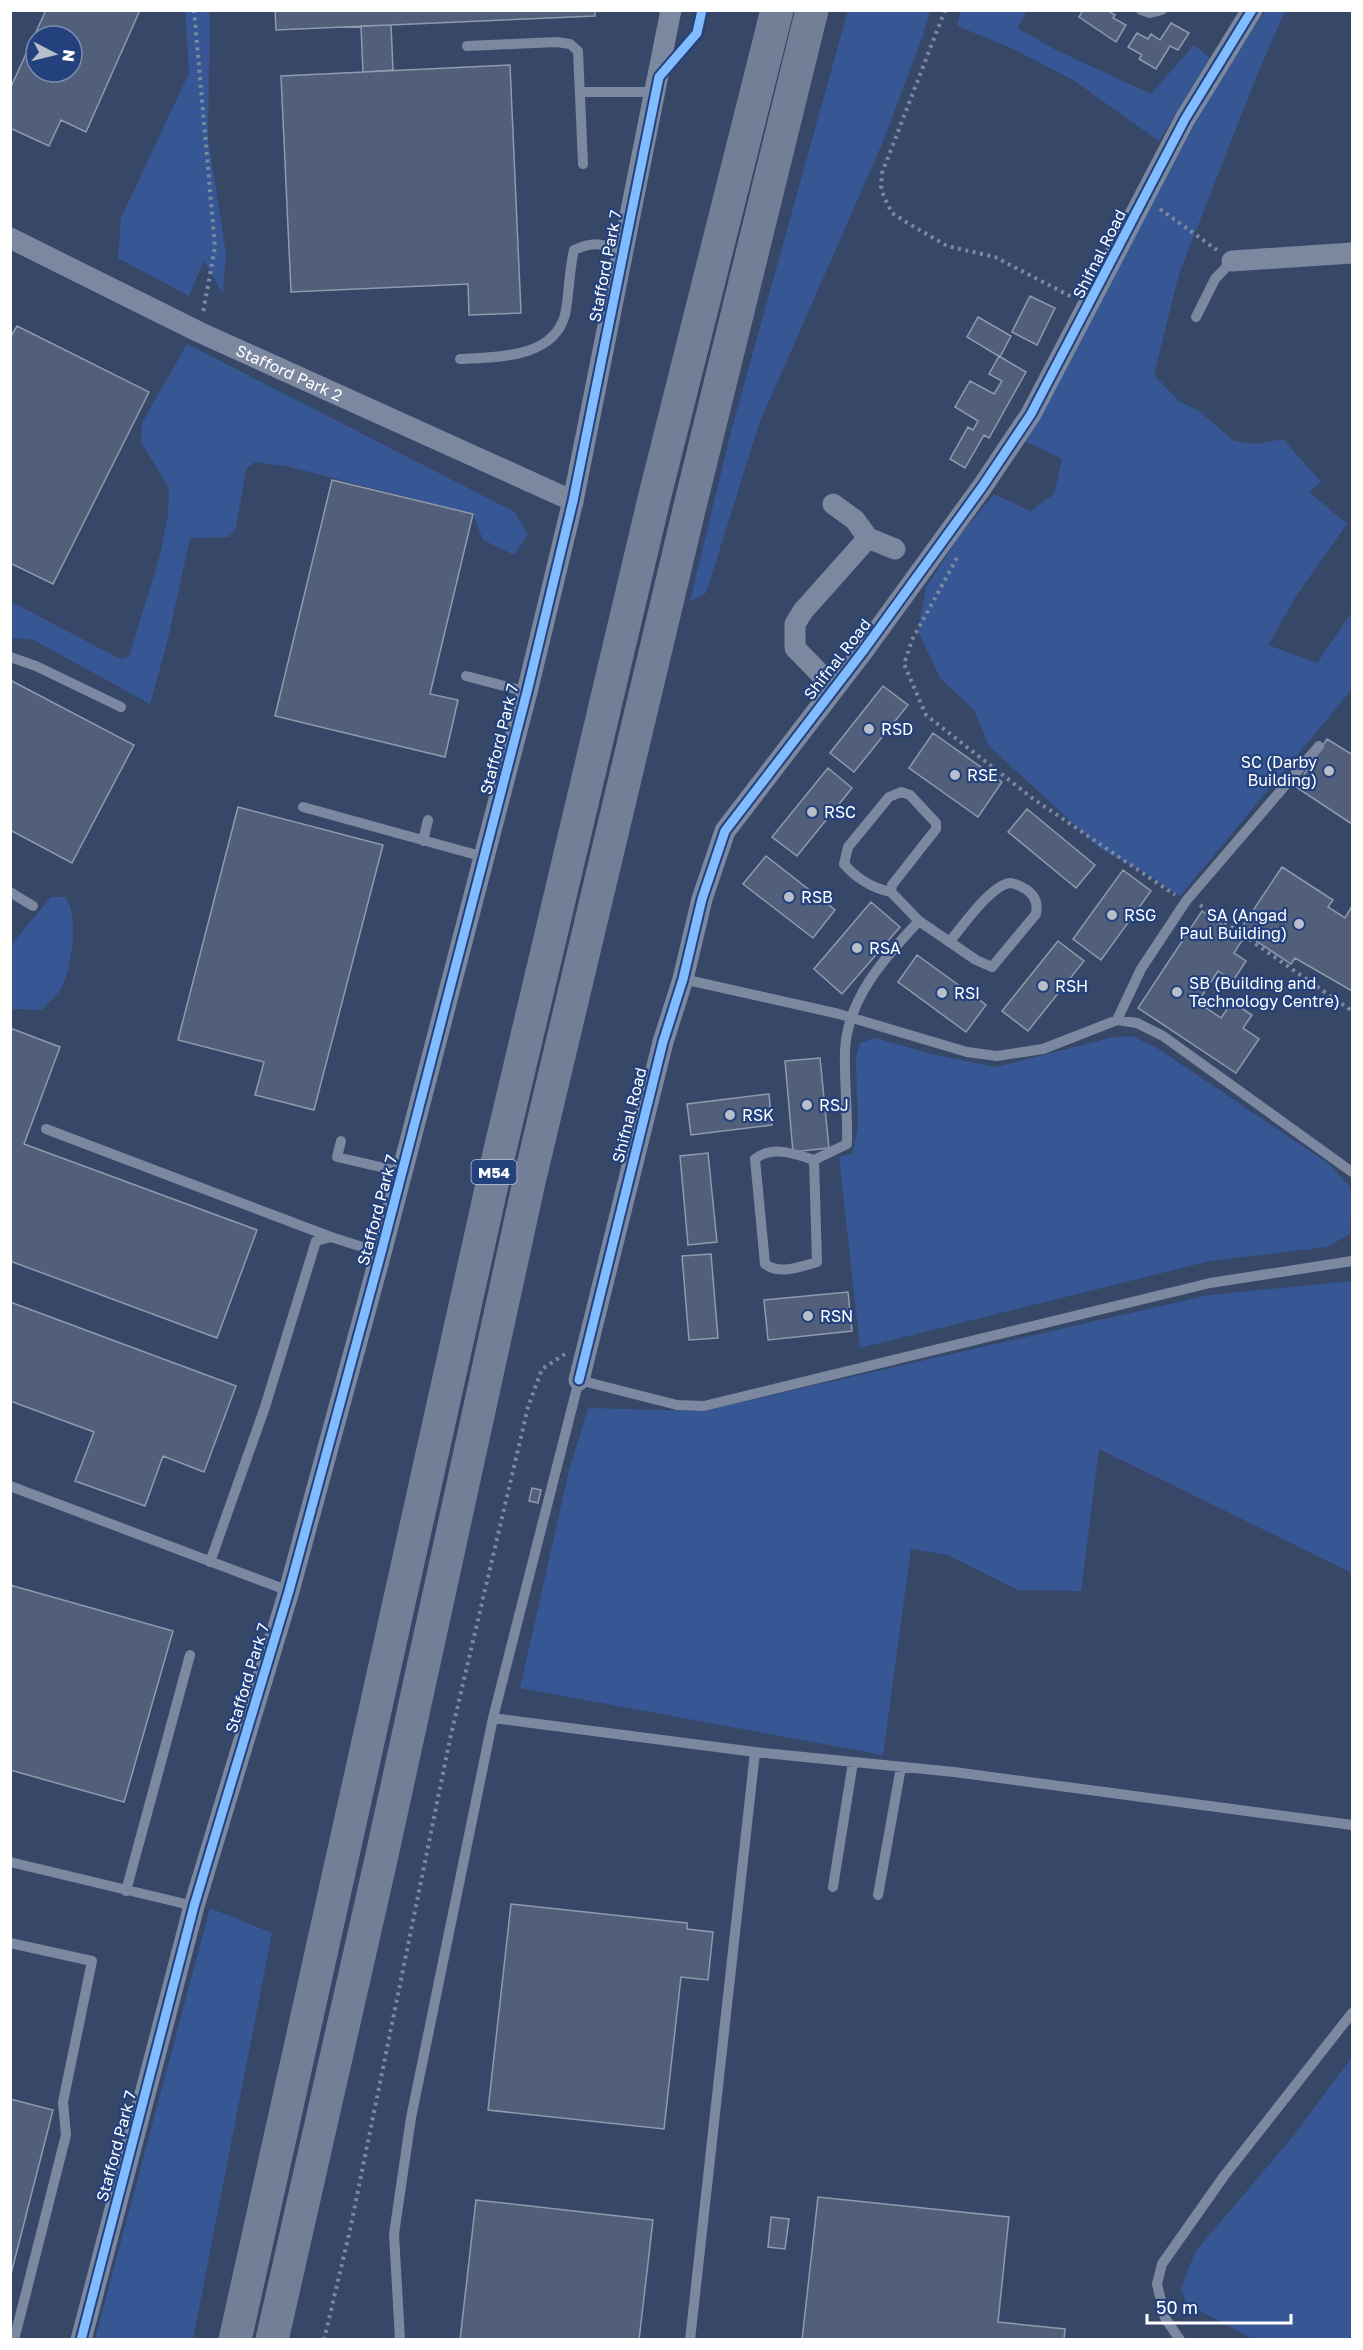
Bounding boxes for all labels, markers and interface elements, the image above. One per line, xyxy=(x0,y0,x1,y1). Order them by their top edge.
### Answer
north arrow xyxy=(24,24,84,84)
text: N xyxy=(58,49,80,63)
street label: Shifnal Road xyxy=(1068,206,1130,302)
street label: Stafford Park 7 xyxy=(584,208,626,324)
street label: Stafford Park 2 xyxy=(233,340,345,405)
street label: Shifnal Road xyxy=(799,614,875,704)
street label: Stafford Park 7 xyxy=(476,681,522,797)
place label: RSD xyxy=(881,719,913,739)
marker: RSD xyxy=(862,722,876,736)
place label: SC (Darby Building) xyxy=(1241,752,1317,790)
marker: SC (Darby Building) xyxy=(1322,764,1336,778)
place label: RSE xyxy=(967,765,998,785)
marker: RSE xyxy=(948,768,962,782)
place label: RSC xyxy=(824,802,856,822)
marker: RSC xyxy=(805,805,819,819)
place label: RSB xyxy=(801,887,833,907)
marker: RSB xyxy=(782,890,796,904)
place label: RSG xyxy=(1124,905,1156,925)
place label: SA (Angad Paul Building) xyxy=(1179,905,1287,943)
marker: RSG xyxy=(1105,908,1119,922)
marker: SA (Angad Paul Building) xyxy=(1292,917,1306,931)
place label: RSA xyxy=(869,938,901,958)
marker: RSA xyxy=(850,941,864,955)
place label: SB (Building and Technology Centre) xyxy=(1189,973,1340,1011)
place label: RSH xyxy=(1055,976,1088,996)
marker: RSH xyxy=(1036,979,1050,993)
place label: RSI xyxy=(954,983,980,1003)
marker: SB (Building and Technology Centre) xyxy=(1170,985,1184,999)
marker: RSI xyxy=(935,986,949,1000)
street label: Shifnal Road xyxy=(608,1065,650,1165)
place label: RSJ xyxy=(819,1095,849,1115)
marker: RSJ xyxy=(800,1098,814,1112)
place label: RSK xyxy=(742,1105,774,1125)
marker: RSK xyxy=(723,1108,737,1122)
street label: Stafford Park 7 xyxy=(353,1153,401,1267)
road number: M54 xyxy=(472,1160,516,1184)
place label: RSN xyxy=(820,1306,853,1326)
marker: RSN xyxy=(801,1309,815,1323)
street label: Stafford Park 7 xyxy=(221,1621,273,1735)
street label: Stafford Park 7 xyxy=(92,2089,140,2203)
scale bar xyxy=(1147,2287,1291,2325)
text: 50 m xyxy=(1156,2296,1198,2318)

